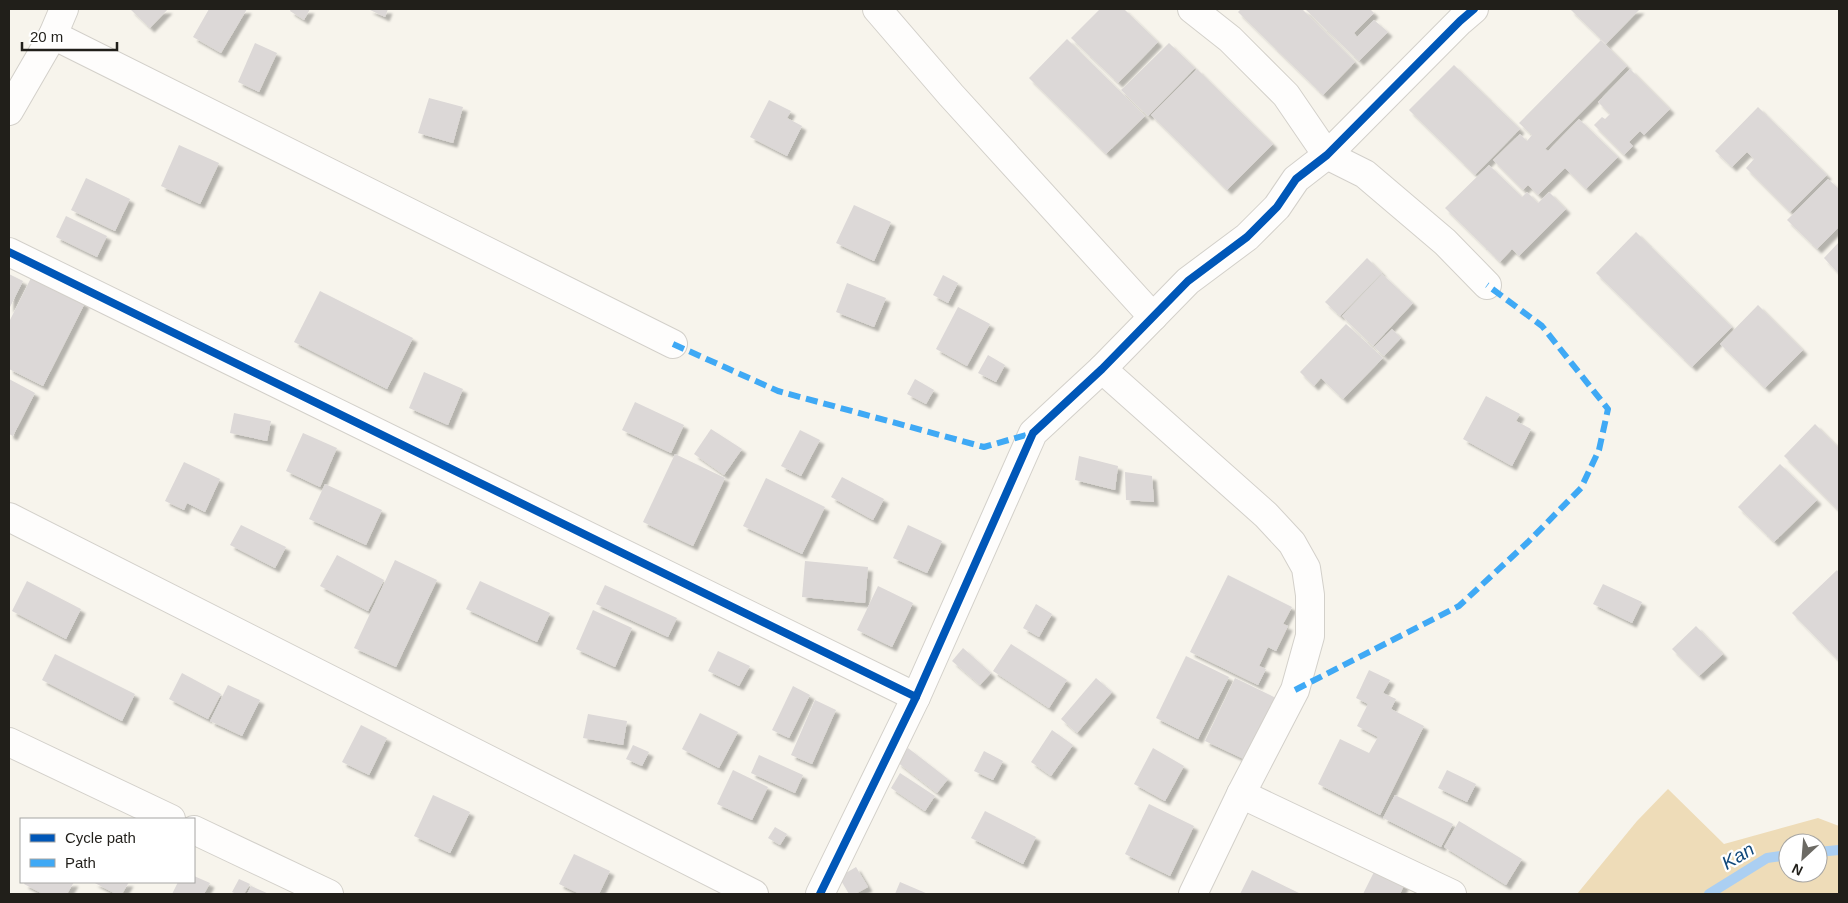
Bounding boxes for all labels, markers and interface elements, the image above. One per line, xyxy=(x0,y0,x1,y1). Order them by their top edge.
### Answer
scale bar xyxy=(22,20,118,52)
text: 20 m xyxy=(30,28,63,45)
legend xyxy=(20,818,195,883)
text: Cycle path xyxy=(65,829,136,846)
north arrow xyxy=(1778,833,1828,883)
water label: Kan xyxy=(1718,838,1758,874)
text: Path xyxy=(65,854,96,871)
text: N xyxy=(1789,860,1805,879)

